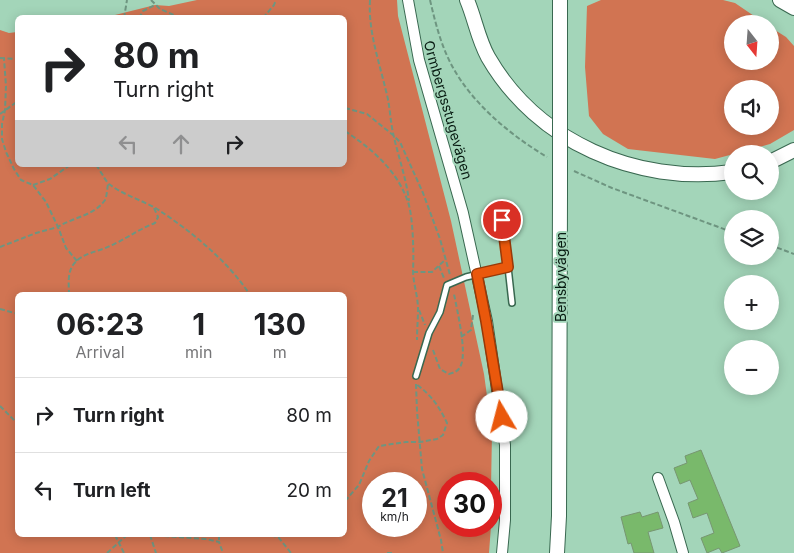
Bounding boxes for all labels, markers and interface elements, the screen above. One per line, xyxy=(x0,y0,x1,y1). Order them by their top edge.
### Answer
north arrow xyxy=(724,15,779,70)
map controls xyxy=(724,15,779,395)
text: 80 m xyxy=(113,34,200,76)
icon: right xyxy=(30,35,95,100)
street label: Ormbergsstugevägen xyxy=(421,38,476,181)
text: Turn right xyxy=(113,76,214,102)
button: sound xyxy=(724,80,779,135)
icon: left xyxy=(114,130,142,158)
icon: ahead xyxy=(167,130,195,158)
icon: right xyxy=(220,130,248,158)
button: search xyxy=(724,145,779,200)
pin xyxy=(481,199,523,241)
icon: arrive xyxy=(488,206,516,234)
button: layers xyxy=(724,210,779,265)
street label: Bensbyvägen xyxy=(552,232,569,322)
button: + xyxy=(724,275,779,330)
text: 06:23 xyxy=(56,306,144,342)
text: 1 xyxy=(192,306,205,342)
text: 130 xyxy=(253,306,306,342)
button: − xyxy=(724,340,779,395)
text: Arrival xyxy=(75,342,125,362)
text: min xyxy=(185,342,212,362)
text: m xyxy=(273,342,287,362)
position arrow xyxy=(475,390,527,442)
icon: right xyxy=(30,401,58,429)
text: Turn right xyxy=(73,404,164,427)
text: 80 m xyxy=(286,404,332,427)
speed limit sign: 30 xyxy=(437,472,502,537)
icon: left xyxy=(30,476,58,504)
text: Turn left xyxy=(73,479,151,502)
text: 20 m xyxy=(286,479,332,502)
text: 21 xyxy=(381,483,408,513)
text: km/h xyxy=(380,509,409,524)

